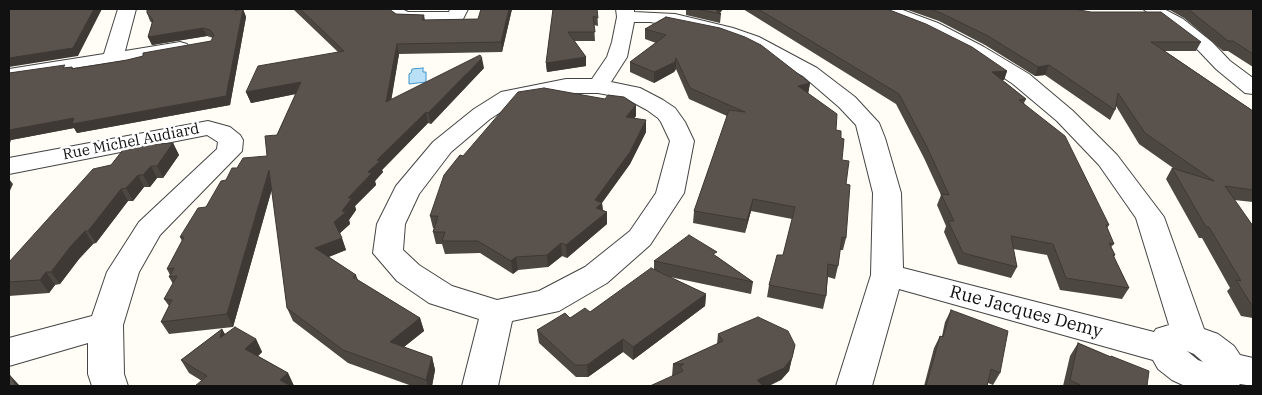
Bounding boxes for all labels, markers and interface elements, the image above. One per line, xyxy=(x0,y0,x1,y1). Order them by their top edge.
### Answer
street label: Rue Michel Audiard xyxy=(61,120,201,164)
street label: Rue Jacques Demy xyxy=(947,281,1105,343)

